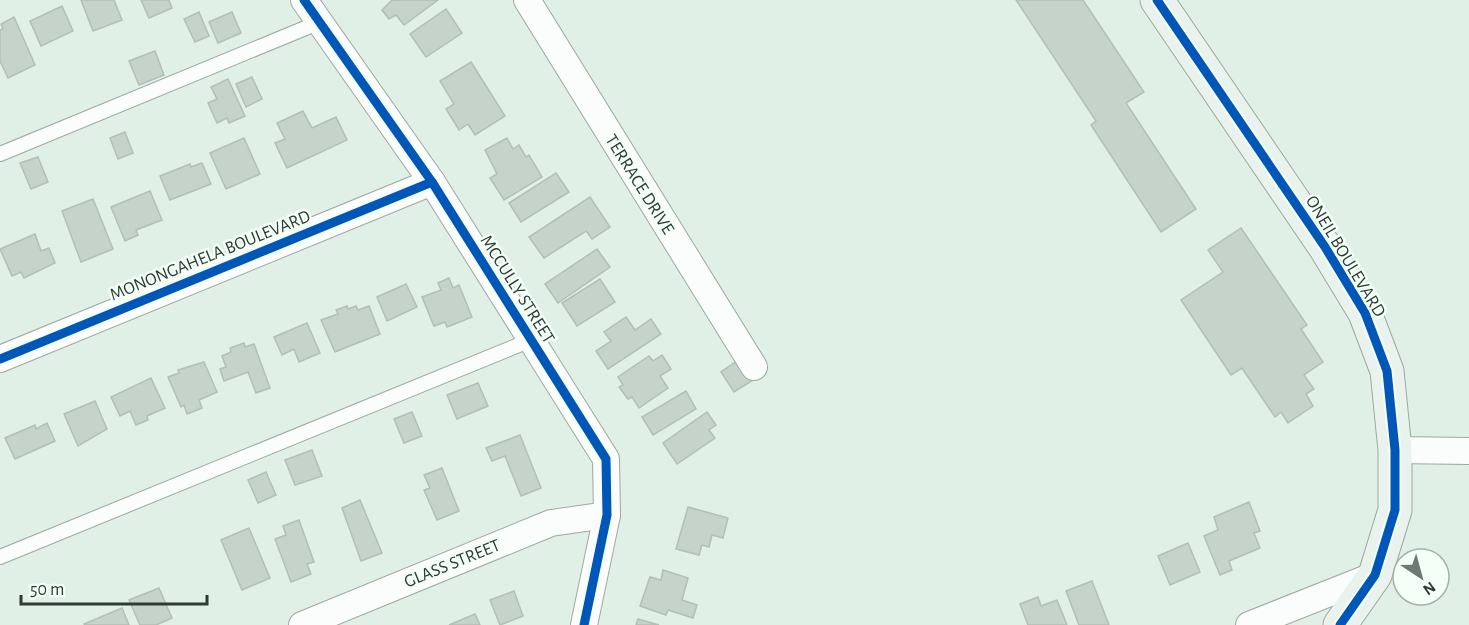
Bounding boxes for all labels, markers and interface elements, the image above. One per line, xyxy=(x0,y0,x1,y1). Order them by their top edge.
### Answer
street label: TERRACE DRIVE xyxy=(601,132,677,238)
street label: ONEIL BOULEVARD xyxy=(1302,193,1388,320)
street label: MONONGAHELA BOULEVARD xyxy=(108,207,313,304)
street label: MCCULLY STREET xyxy=(477,232,558,347)
street label: GLASS STREET xyxy=(402,536,503,591)
north arrow xyxy=(1391,547,1451,607)
scale bar xyxy=(21,568,207,606)
text: N xyxy=(1420,579,1438,598)
text: 50 m xyxy=(30,581,64,599)

